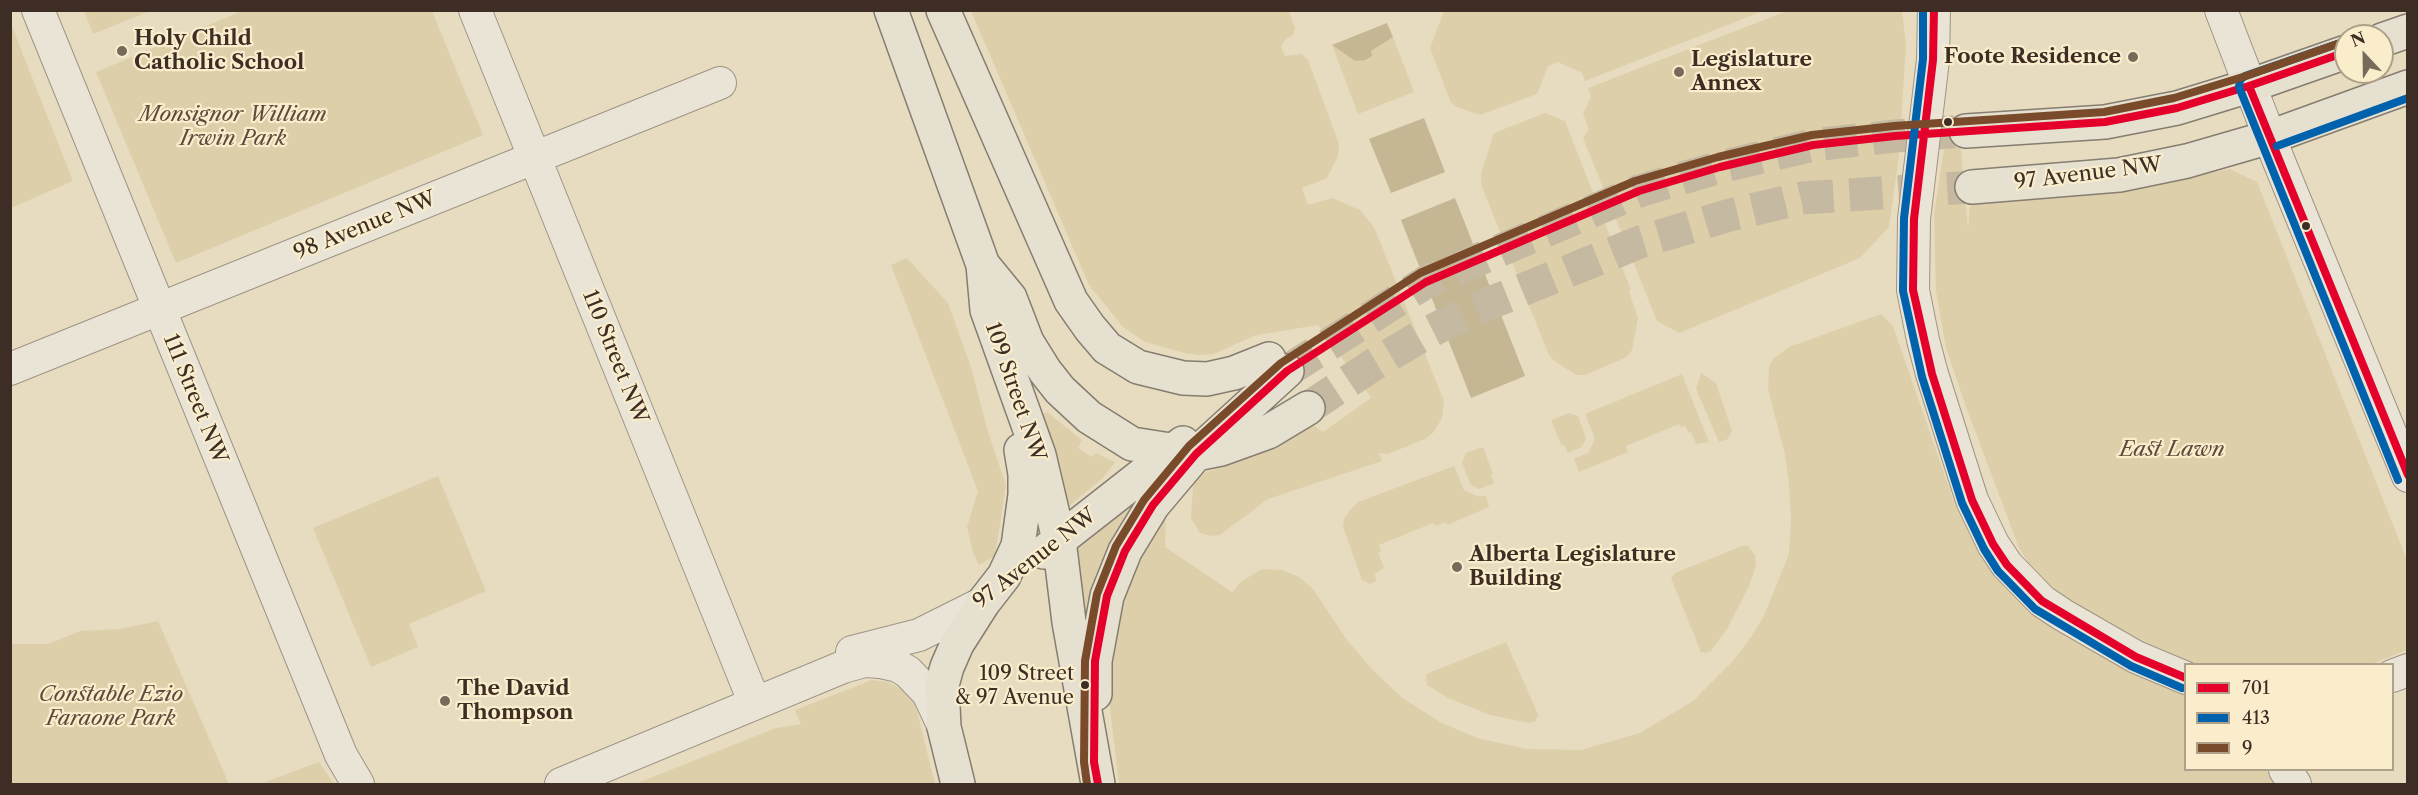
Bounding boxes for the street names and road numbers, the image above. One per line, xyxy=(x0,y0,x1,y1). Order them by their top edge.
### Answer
street label: 97 Avenue NW xyxy=(2013,152,2163,196)
street label: 98 Avenue NW xyxy=(290,186,440,266)
street label: 110 Street NW xyxy=(577,286,653,428)
street label: 109 Street NW xyxy=(979,319,1051,465)
street label: 111 Street NW xyxy=(158,331,232,467)
street label: 97 Avenue NW xyxy=(969,503,1101,615)

